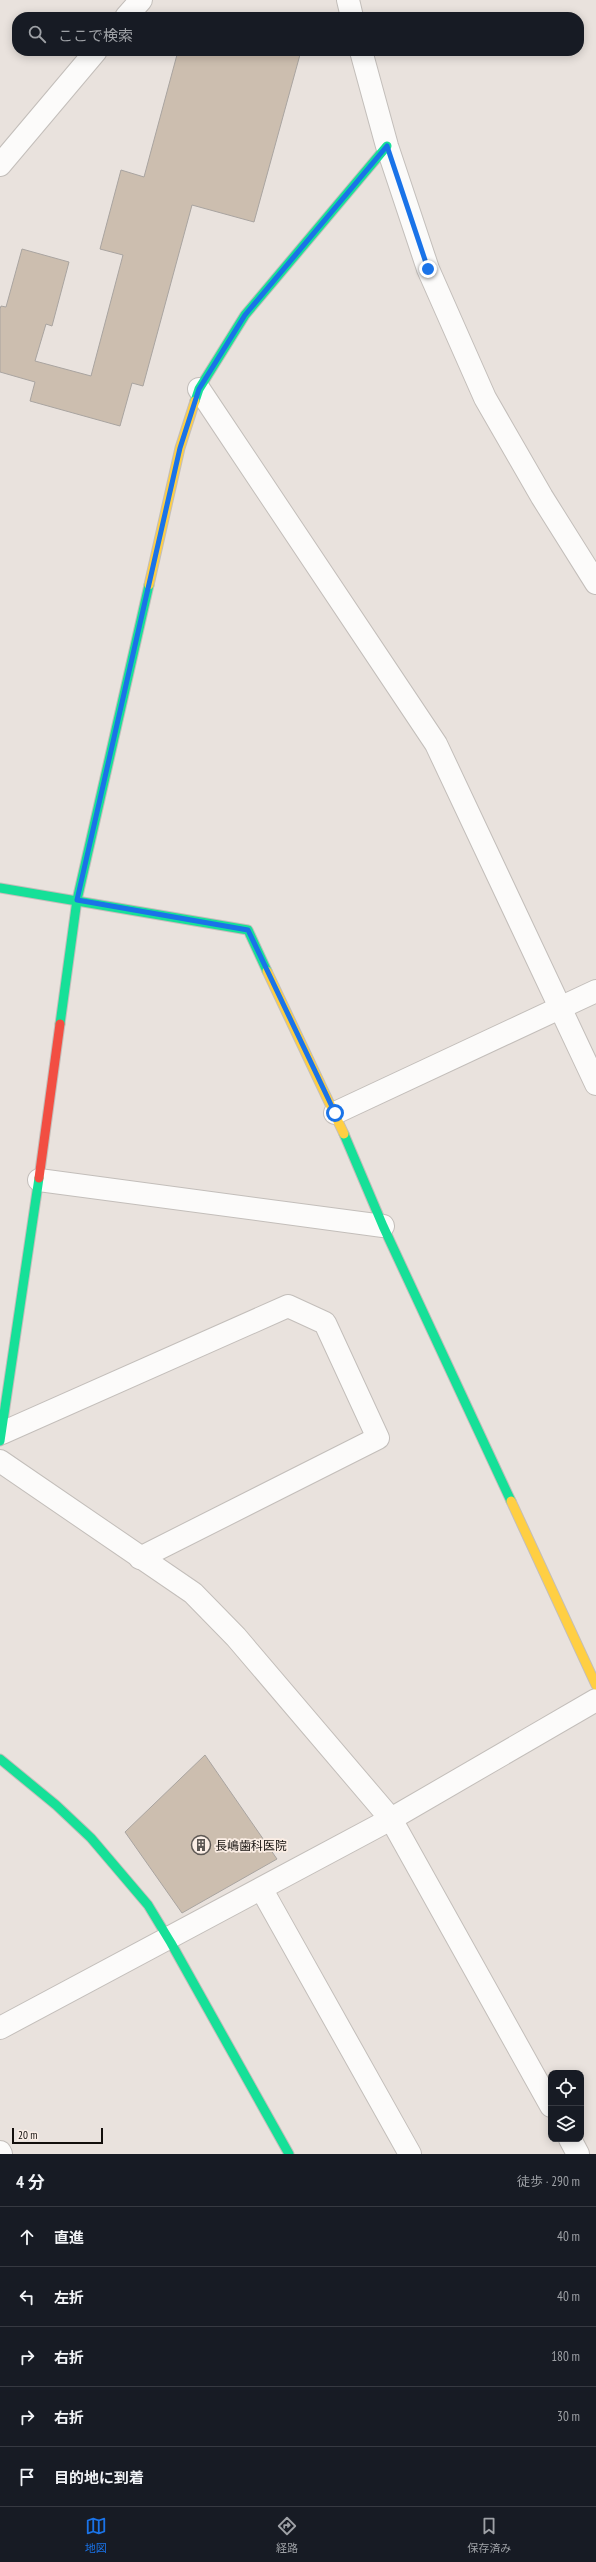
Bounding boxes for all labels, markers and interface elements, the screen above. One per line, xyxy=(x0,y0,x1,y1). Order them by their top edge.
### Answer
search box xyxy=(12,12,584,56)
icon: search xyxy=(26,23,48,45)
text: ここで検索 xyxy=(58,26,133,45)
route end xyxy=(419,260,437,278)
route start xyxy=(326,1104,344,1122)
building icon: 長嶋歯科医院 xyxy=(190,1834,212,1856)
place label: 長嶋歯科医院 xyxy=(215,1838,287,1853)
map controls xyxy=(548,2070,584,2142)
button: locate xyxy=(548,2070,584,2106)
button: layers xyxy=(548,2106,584,2142)
scale bar xyxy=(12,2126,103,2145)
text: 20 m xyxy=(18,2128,37,2142)
text: 4 分 xyxy=(16,2171,45,2193)
text: 徒歩 · 290 m xyxy=(517,2173,580,2190)
icon: ahead xyxy=(16,2226,38,2248)
text: 直進 xyxy=(54,2228,84,2247)
text: 40 m xyxy=(557,2228,580,2245)
icon: left xyxy=(16,2286,38,2308)
text: 左折 xyxy=(54,2288,84,2307)
text: 40 m xyxy=(557,2288,580,2305)
icon: right xyxy=(16,2346,38,2368)
text: 右折 xyxy=(54,2348,84,2367)
text: 180 m xyxy=(551,2348,580,2365)
icon: right xyxy=(16,2406,38,2428)
text: 右折 xyxy=(54,2408,84,2427)
text: 30 m xyxy=(557,2408,580,2425)
icon: arrive xyxy=(16,2466,38,2488)
text: 目的地に到着 xyxy=(54,2468,144,2487)
tab: 地図 xyxy=(85,2515,107,2555)
tab: 経路 xyxy=(276,2515,298,2555)
tab: 保存済み xyxy=(467,2515,511,2555)

